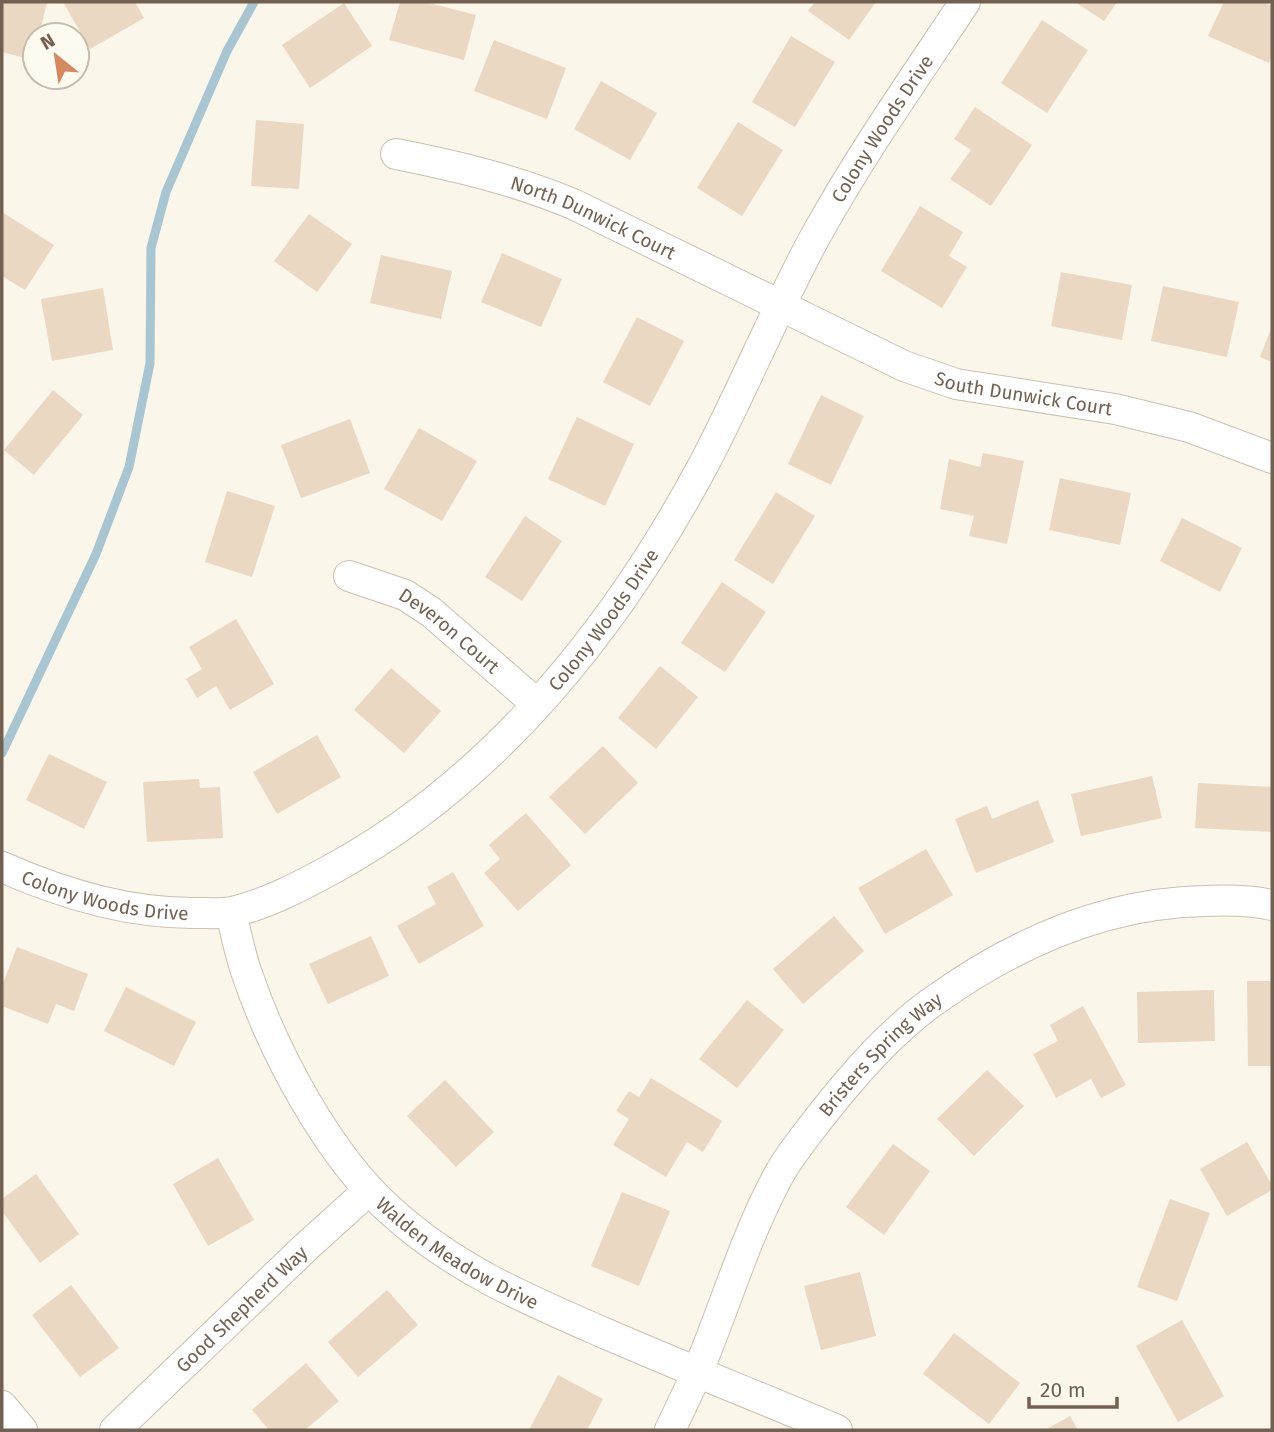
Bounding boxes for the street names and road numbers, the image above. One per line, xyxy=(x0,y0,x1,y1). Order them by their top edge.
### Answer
street label: Colony Woods Drive xyxy=(826,51,938,207)
street label: North Dunwick Court xyxy=(508,171,679,265)
street label: South Dunwick Court xyxy=(932,367,1114,420)
street label: Colony Woods Drive xyxy=(544,545,664,696)
street label: Deveron Court xyxy=(395,583,504,678)
street label: Colony Woods Drive xyxy=(18,866,189,925)
street label: Bristers Spring Way xyxy=(814,987,947,1121)
street label: Walden Meadow Drive xyxy=(371,1192,542,1314)
street label: Good Shepherd Way xyxy=(171,1241,313,1377)

